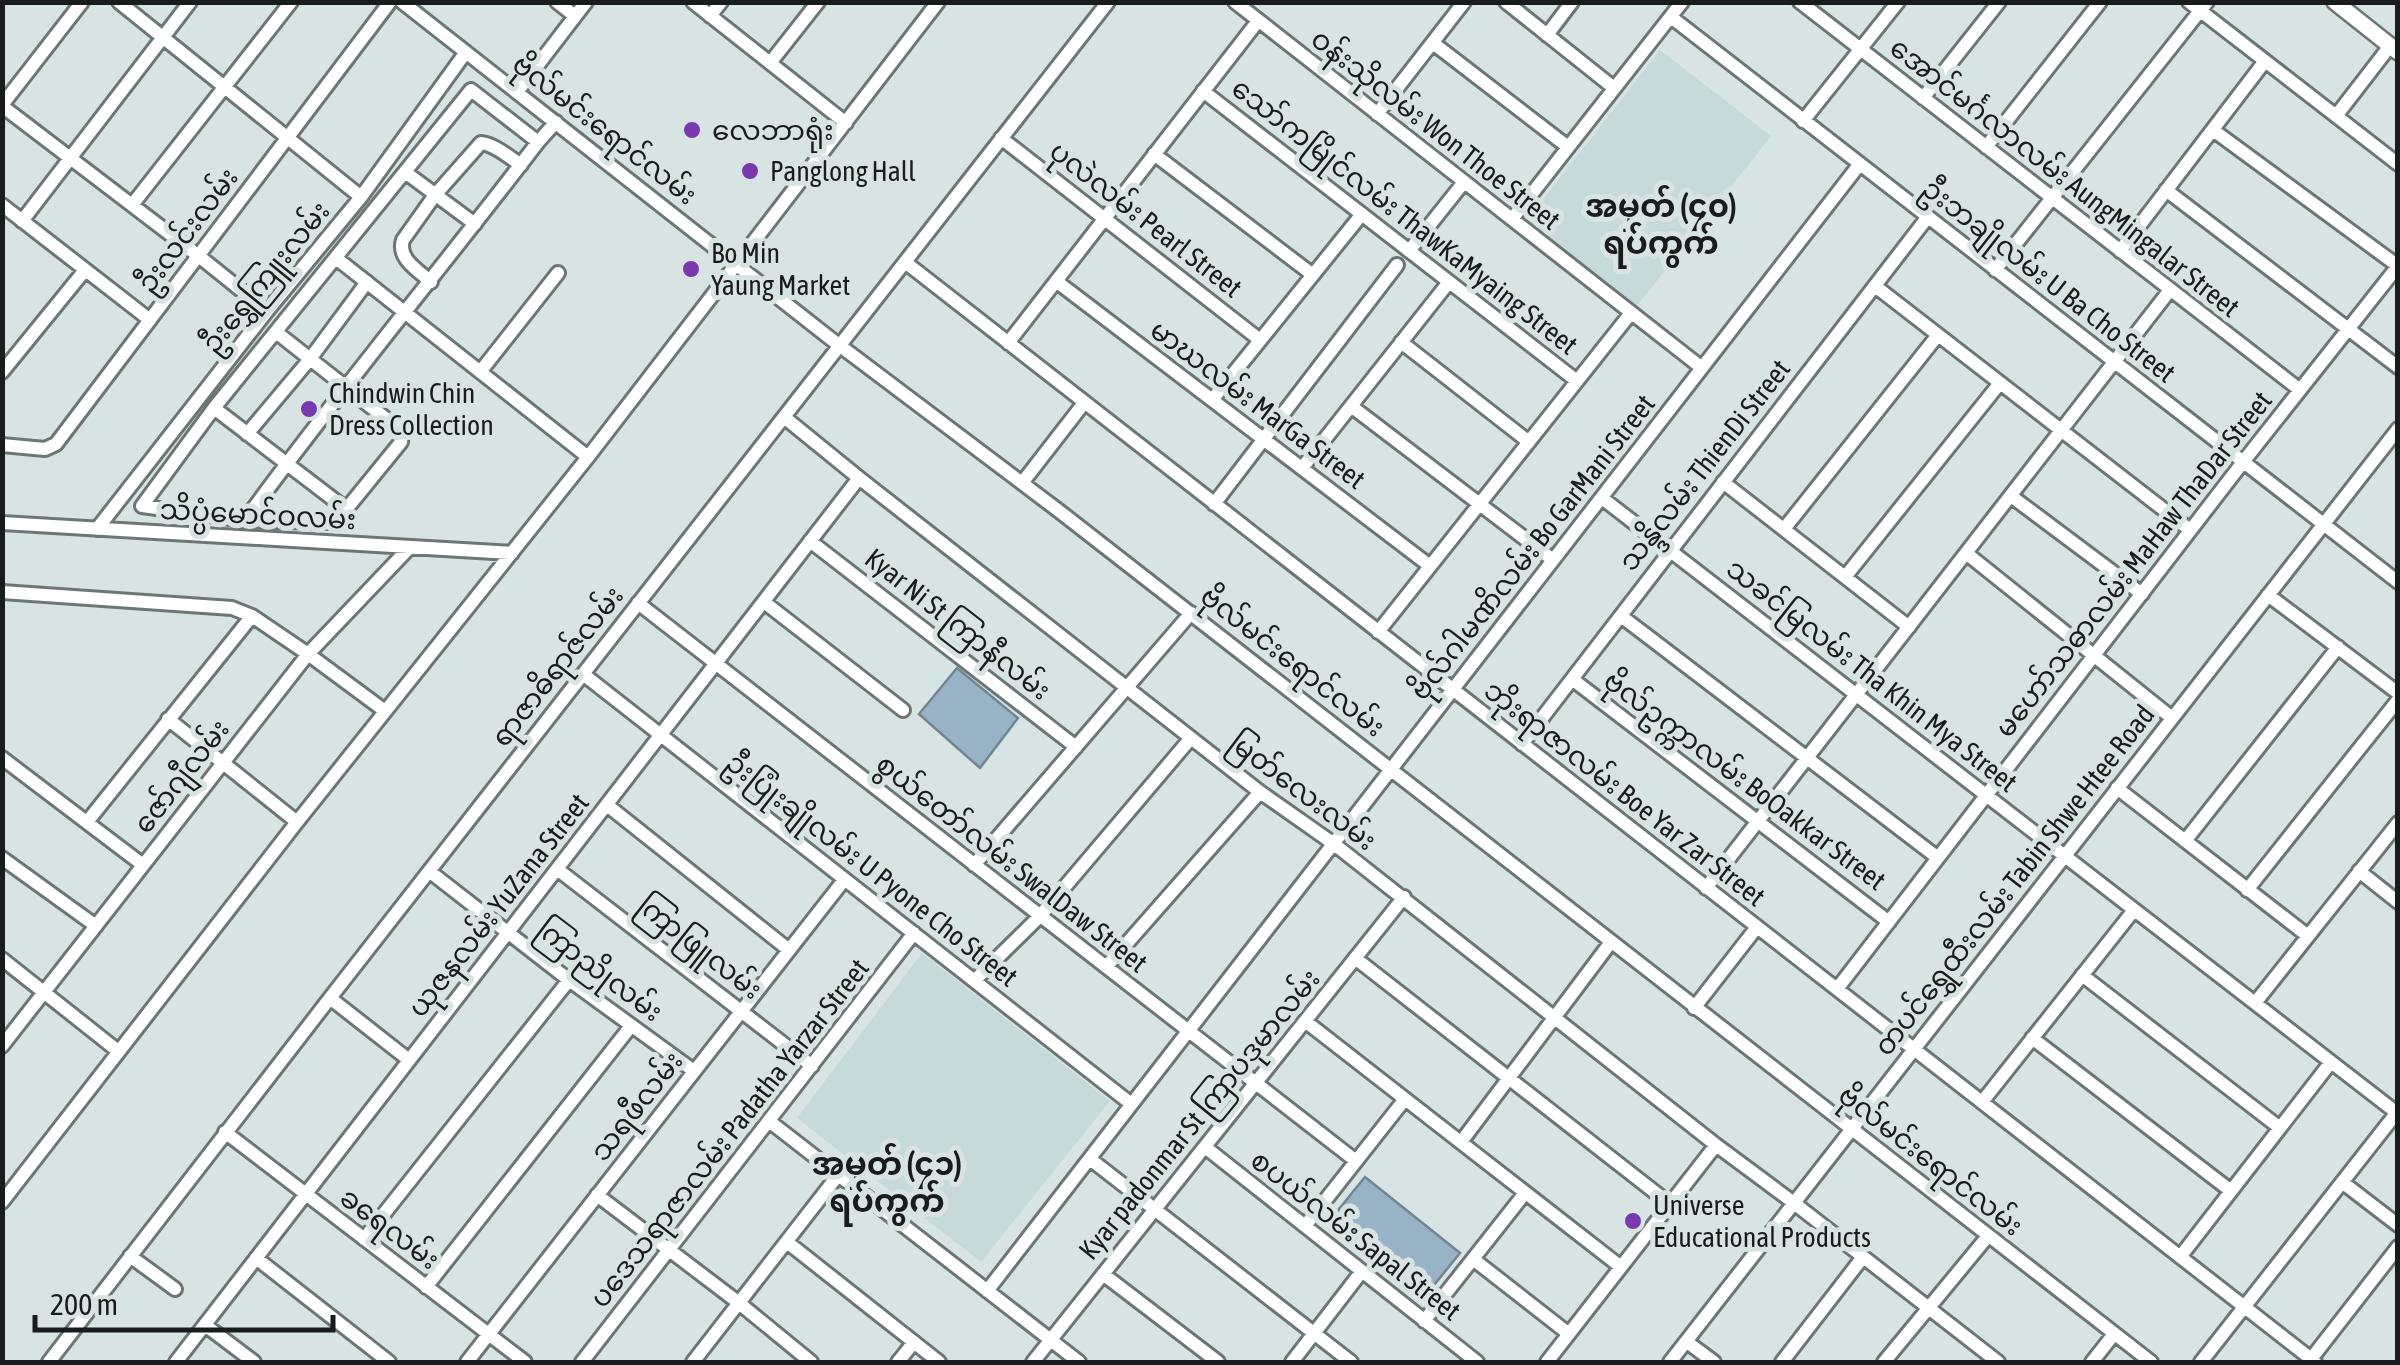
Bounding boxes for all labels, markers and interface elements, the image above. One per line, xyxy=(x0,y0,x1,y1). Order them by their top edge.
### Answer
street label: ဝန်းသိုလမ်း Won Thoe Street xyxy=(1301,20,1568,241)
street label: အောင်မင်္ဂလာလမ်း AungMingalar Street xyxy=(1884,29,2247,323)
street label: ဗိုလ်မင်းရောင်လမ်း xyxy=(502,46,705,216)
street label: သော်ကမြိုင်လမ်း ThawKaMyaing Street xyxy=(1222,70,1585,366)
place label: လေဘာရုံး xyxy=(712,114,834,153)
marker: လေဘာရုံး xyxy=(681,119,703,141)
street label: ပုလဲလမ်း Pearl Street xyxy=(1039,133,1250,309)
place label: Panglong Hall xyxy=(770,155,916,187)
street label: ဦးလင်းလမ်း xyxy=(128,160,250,303)
marker: Panglong Hall xyxy=(739,160,761,182)
street label: ဦးဘချိုလမ်း U Ba Cho Street xyxy=(1912,170,2183,394)
district label: အမှတ် (၄၀) ရပ်ကွက် xyxy=(1585,184,1737,269)
street label: ဦးရွှေကြူးလမ်း xyxy=(193,194,341,364)
place label: Bo Min Yaung Market xyxy=(711,237,850,301)
marker: Bo Min Yaung Market xyxy=(680,258,702,280)
street label: မာဃလမ်း MarGa Street xyxy=(1144,311,1373,495)
street label: သန္ဒိလမ်း ThienDi Street xyxy=(1610,352,1802,581)
place label: Chindwin Chin Dress Collection xyxy=(329,377,494,441)
street label: မဟော်သဓာလမ်း MaHaw ThaDar Street xyxy=(1987,384,2278,743)
street label: ဗိုလ်ဂါမဏိလမ်း Bo GarMani Street xyxy=(1401,387,1667,710)
marker: Chindwin Chin Dress Collection xyxy=(298,398,320,420)
street label: သိပ္ပံမောင်ဝလမ်း xyxy=(159,491,357,543)
street label: Kyar Ni St ကြာနီလမ်း xyxy=(855,540,1058,712)
street label: သခင်မြလမ်း Tha Khin Mya Street xyxy=(1716,550,2025,804)
street label: ရာဇာဓိရာဇ်လမ်း xyxy=(483,578,635,757)
street label: ဗိုလ်မင်းရောင်လမ်း xyxy=(1190,578,1393,748)
street label: ဗိုလ်ဥက္ကာလမ်း BoOakkar Street xyxy=(1594,662,1893,902)
street label: ဘိုးရာဇာလမ်း Boe Yar Zar Street xyxy=(1474,672,1773,918)
street label: တပင်ရွှေထီးလမ်း Tabin Shwe Htee Road xyxy=(1866,697,2166,1066)
street label: ဇော်ဂျီလမ်း xyxy=(125,712,241,843)
street label: မြတ်လေးလမ်း xyxy=(1219,724,1384,862)
street label: ဦးပြုံးချိုလမ်း U Pyone Cho Street xyxy=(716,744,1025,998)
street label: စွယ်တော်လမ်း SwalDaw Street xyxy=(866,746,1155,983)
street label: ယုဇနလမ်း YuZana Street xyxy=(399,786,600,1027)
street label: ကြာဖြူလမ်း xyxy=(627,887,770,1011)
street label: ကြာညိုလမ်း xyxy=(527,911,670,1033)
street label: ပဒေသရာဇာလမ်း Padatha Yarzar Street xyxy=(581,951,881,1318)
street label: Kyar padonmar St ကြာပဒုမာလမ်း xyxy=(1071,961,1331,1270)
street label: သရဖီလမ်း xyxy=(582,1044,694,1171)
street label: ဗိုလ်မင်းရောင်လမ်း xyxy=(1828,1077,2031,1247)
district label: အမှတ် (၄၁) ရပ်ကွက် xyxy=(812,1142,962,1227)
street label: စပယ်လမ်း Sapal Street xyxy=(1245,1142,1468,1327)
street label: ခရေလမ်း xyxy=(330,1179,447,1281)
place label: Universe Educational Products xyxy=(1653,1189,1871,1253)
marker: Universe Educational Products xyxy=(1622,1210,1644,1232)
scale bar xyxy=(35,1270,332,1332)
text: 200 m xyxy=(50,1287,118,1321)

